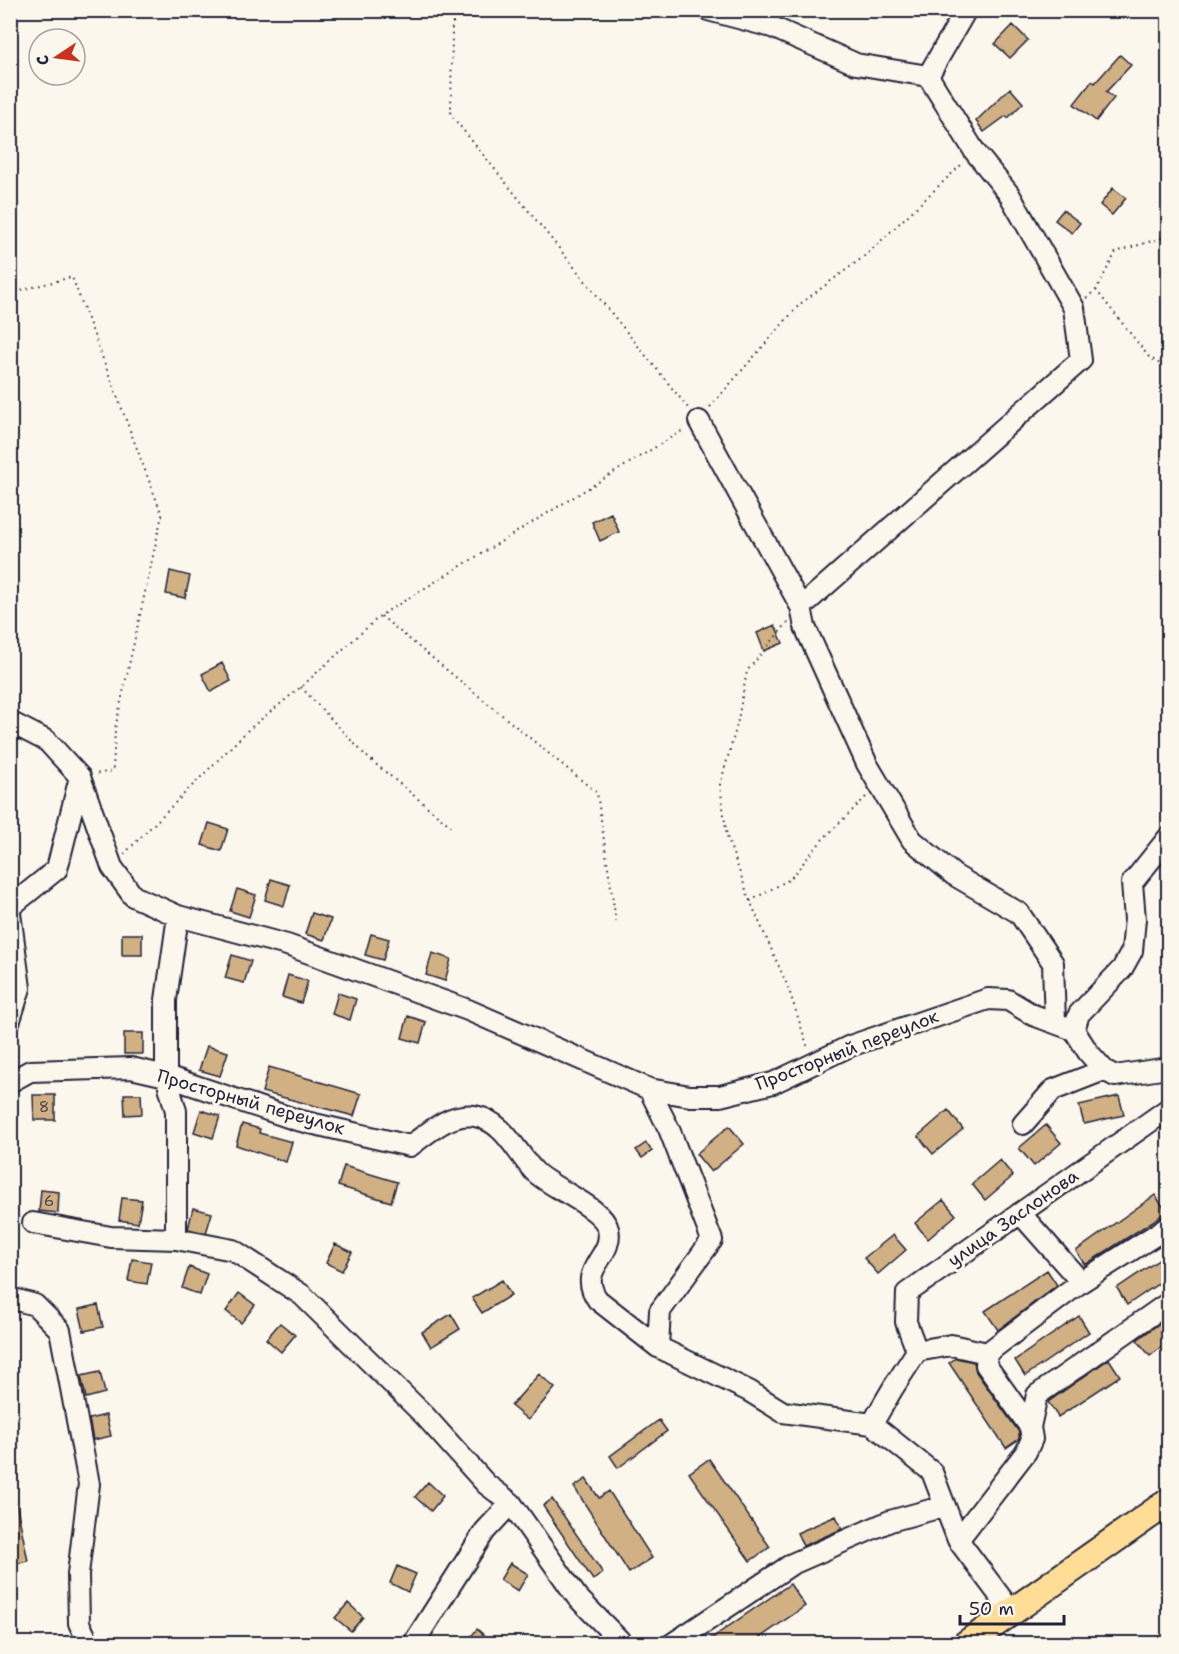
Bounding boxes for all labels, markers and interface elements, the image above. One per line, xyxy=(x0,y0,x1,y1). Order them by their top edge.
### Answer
north arrow xyxy=(27,27,87,87)
text: С xyxy=(31,53,54,67)
street label: Просторный переулок xyxy=(752,1004,942,1096)
street label: Просторный переулок xyxy=(154,1064,348,1140)
house number: 8 xyxy=(39,1097,49,1117)
street label: улица Заслонова xyxy=(943,1164,1083,1272)
house number: 6 xyxy=(44,1191,54,1211)
scale bar xyxy=(960,1588,1064,1626)
text: 50 m xyxy=(969,1597,1014,1621)

